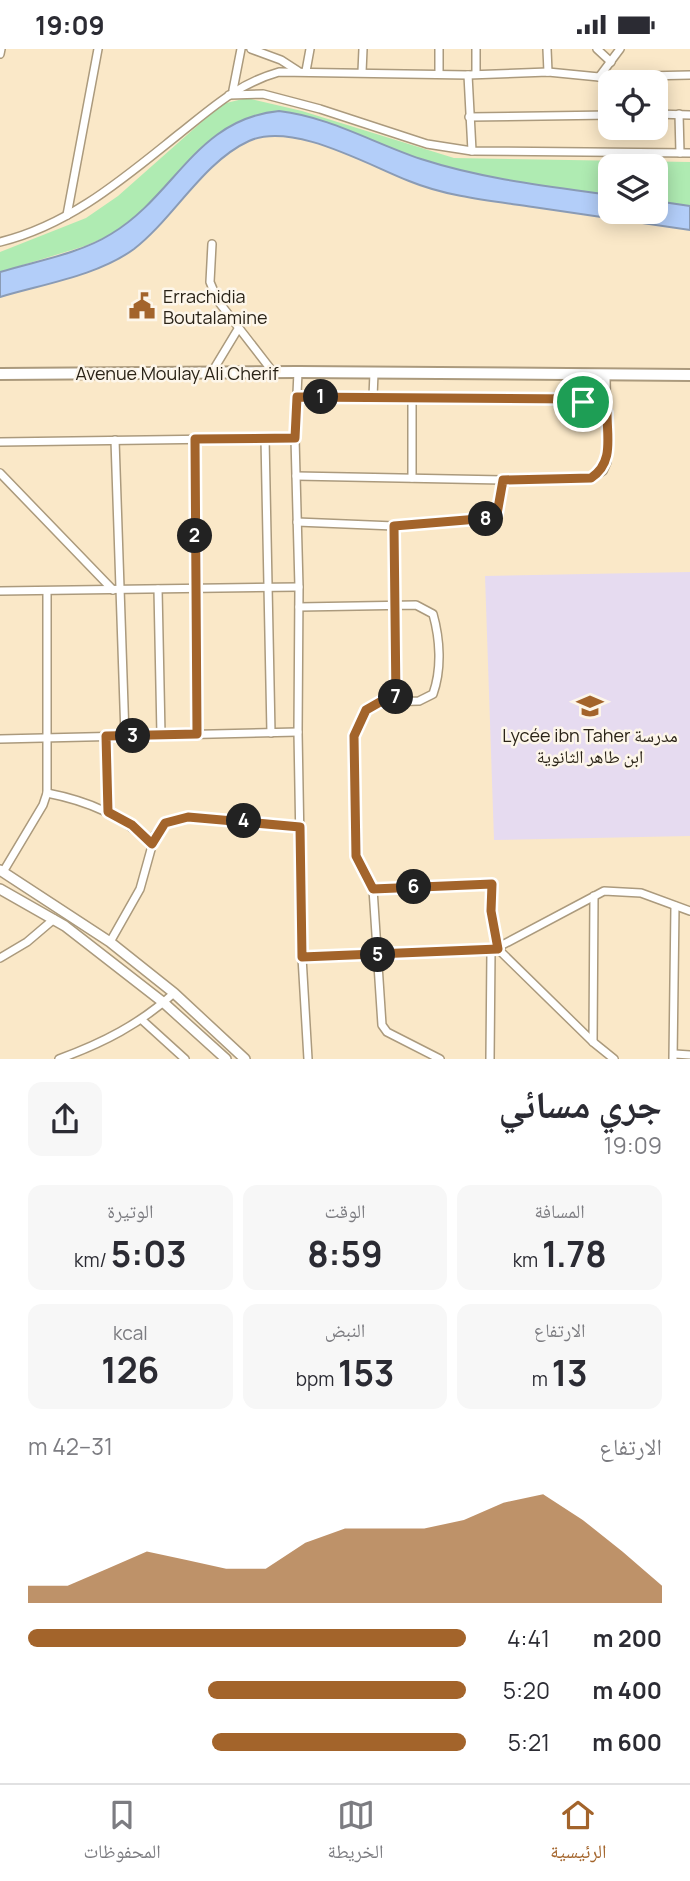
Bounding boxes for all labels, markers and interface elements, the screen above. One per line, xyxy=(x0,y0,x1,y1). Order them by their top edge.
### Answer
text: 19:09 xyxy=(35,7,105,43)
map controls xyxy=(598,70,668,224)
button: locate xyxy=(598,70,668,140)
button: layers xyxy=(598,154,668,224)
place label: Errachidia Boutalamine xyxy=(163,284,267,329)
public building icon: Errachidia Boutalamine xyxy=(127,291,157,321)
street label: Avenue Moulay Ali Cherif xyxy=(75,361,279,385)
pin xyxy=(553,372,613,432)
pin: 1 xyxy=(304,379,338,415)
text: 1 xyxy=(316,383,325,409)
icon: arrive xyxy=(564,383,602,421)
pin: 8 xyxy=(468,501,504,537)
text: 8 xyxy=(480,505,491,531)
pin: 2 xyxy=(178,519,212,553)
text: 2 xyxy=(189,522,200,548)
pin: 7 xyxy=(378,679,414,715)
text: 7 xyxy=(390,683,401,709)
school or university icon: Lycée ibn Taher مدرسة ابن طاهر الثانوية xyxy=(575,691,605,721)
pin: 3 xyxy=(116,719,150,753)
text: 3 xyxy=(127,722,138,748)
place label: Lycée ibn Taher مدرسة ابن طاهر الثانوية xyxy=(502,723,678,768)
pin: 4 xyxy=(226,803,262,839)
text: 4 xyxy=(238,807,249,833)
pin: 6 xyxy=(396,869,432,905)
text: 6 xyxy=(408,873,419,899)
pin: 5 xyxy=(360,937,396,972)
text: 5 xyxy=(372,941,383,967)
text: جري مسائي xyxy=(498,1077,662,1129)
button: share xyxy=(28,1082,102,1156)
text: 19:09 xyxy=(604,1129,662,1161)
text: الوتيرة xyxy=(107,1198,153,1224)
text: الوقت xyxy=(325,1198,365,1224)
text: المسافة xyxy=(534,1198,585,1224)
text: 5:03 xyxy=(111,1230,187,1278)
text: 8:59 xyxy=(307,1230,383,1278)
text: 1.78 xyxy=(542,1230,607,1278)
text: /km xyxy=(74,1247,111,1273)
text: km xyxy=(513,1247,542,1273)
text: النبض xyxy=(325,1317,365,1343)
text: الارتفاع xyxy=(534,1317,586,1343)
text: kcal xyxy=(113,1320,148,1346)
text: 126 xyxy=(101,1346,159,1394)
text: 153 xyxy=(338,1349,394,1397)
text: 13 xyxy=(552,1349,587,1397)
text: bpm xyxy=(296,1366,338,1392)
text: m xyxy=(532,1366,552,1392)
text: 31–42 m xyxy=(28,1430,113,1462)
text: الارتفاع xyxy=(599,1430,662,1462)
text: 4:41 xyxy=(507,1622,550,1654)
text: 200 m xyxy=(593,1622,662,1654)
text: 5:20 xyxy=(503,1674,550,1706)
text: 400 m xyxy=(592,1674,662,1706)
text: 5:21 xyxy=(508,1726,550,1758)
text: 600 m xyxy=(592,1726,662,1758)
tab: المحفوظات xyxy=(83,1796,161,1870)
tab: الخريطة xyxy=(328,1796,383,1870)
tab: الرئيسية xyxy=(550,1796,607,1870)

